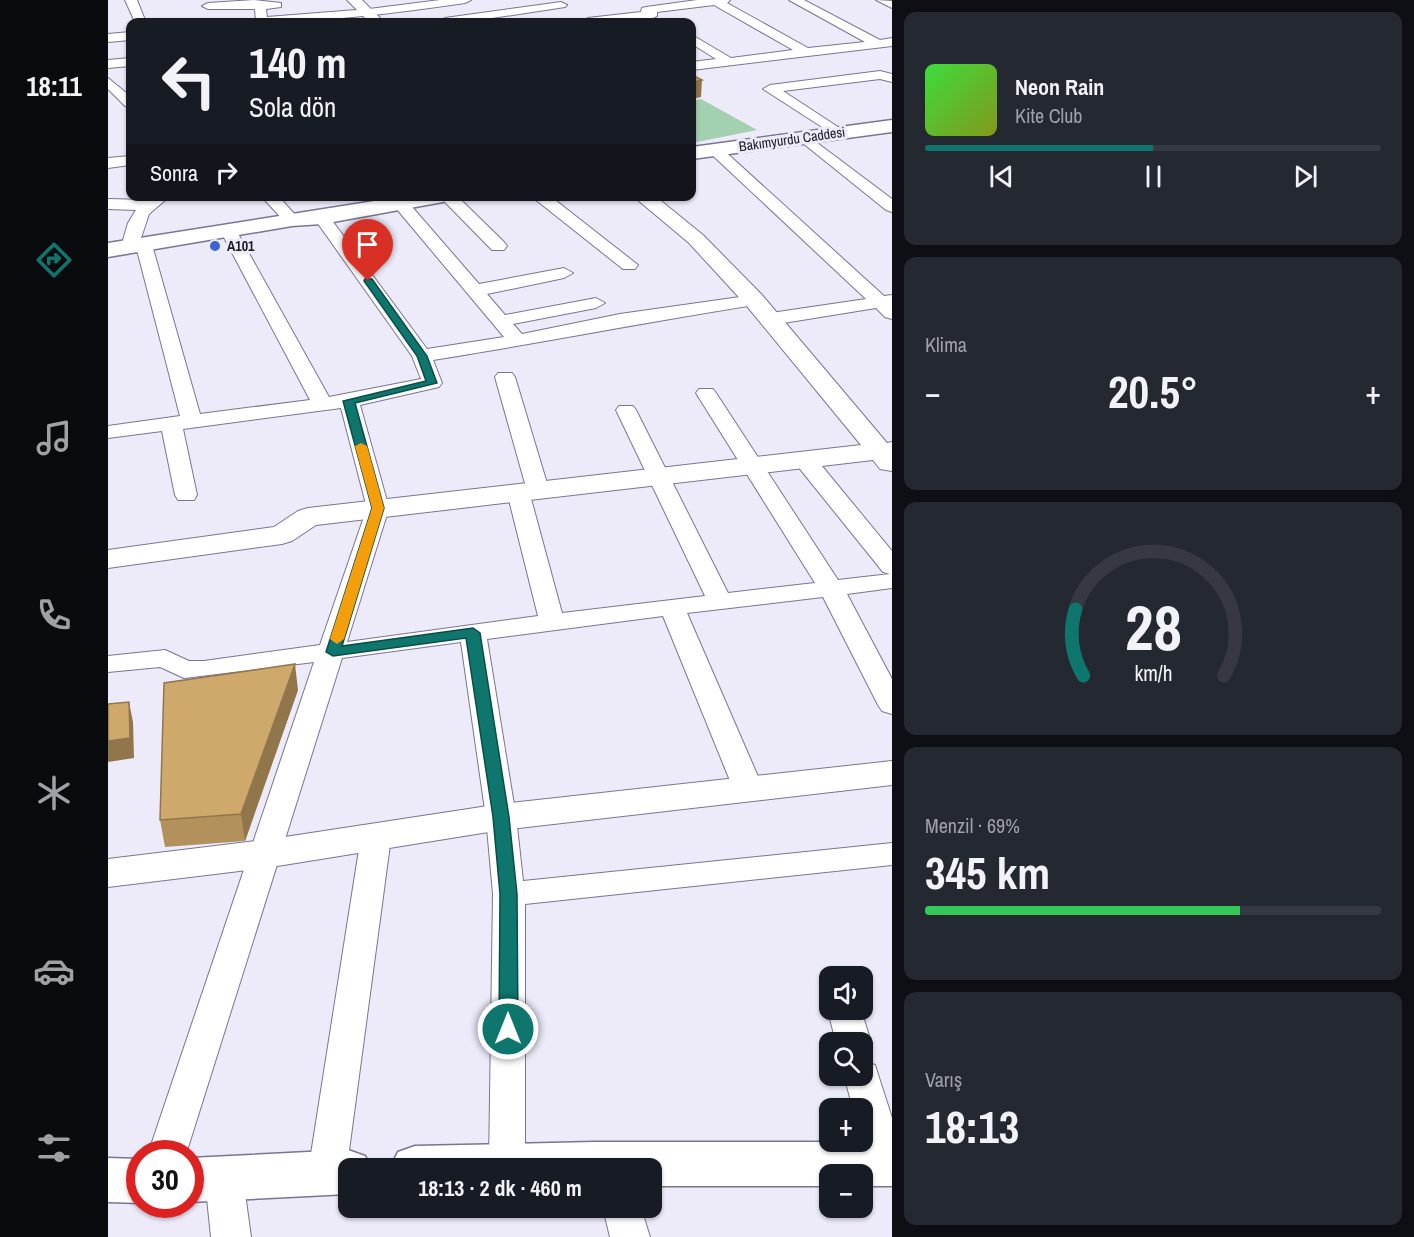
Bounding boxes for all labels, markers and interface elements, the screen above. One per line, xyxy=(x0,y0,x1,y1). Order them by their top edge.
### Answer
text: 140 m xyxy=(249,35,347,91)
icon: left xyxy=(150,42,228,120)
text: 18:11 xyxy=(26,68,82,104)
text: Neon Rain xyxy=(1015,72,1104,102)
text: Sola dön xyxy=(249,89,336,125)
text: Kite Club xyxy=(1015,102,1082,129)
street label: Bakımyurdu Caddesi xyxy=(738,123,846,155)
icon: right xyxy=(210,156,243,189)
text: Sonra xyxy=(150,158,198,188)
icon: previous xyxy=(985,160,1018,193)
icon: pause xyxy=(1137,160,1170,193)
icon: next xyxy=(1289,160,1322,193)
pin xyxy=(342,219,393,281)
icon: arrive xyxy=(351,228,384,261)
place label: A101 xyxy=(227,237,255,255)
icon: directions xyxy=(33,239,75,281)
marker: A101 xyxy=(208,239,222,253)
text: Klima xyxy=(925,331,967,358)
text: 20.5° xyxy=(1108,361,1198,422)
text: − xyxy=(925,370,941,414)
text: + xyxy=(1365,370,1381,414)
icon: music xyxy=(33,417,75,459)
text: 28 xyxy=(1125,585,1181,669)
icon: phone xyxy=(33,594,75,636)
text: km/h xyxy=(1134,659,1172,688)
icon: climate xyxy=(33,772,75,814)
text: Menzil · 69% xyxy=(925,812,1020,839)
text: 345 km xyxy=(925,842,1050,903)
icon: car xyxy=(33,950,75,992)
map controls xyxy=(819,966,873,1218)
button: sound xyxy=(819,966,873,1020)
position arrow xyxy=(476,997,540,1061)
button: search xyxy=(819,1032,873,1086)
text: Varış xyxy=(925,1066,962,1093)
text: 18:13 xyxy=(925,1096,1019,1157)
button: + xyxy=(819,1098,873,1152)
icon: filters xyxy=(33,1127,75,1169)
speed limit sign: 30 xyxy=(126,1140,204,1218)
button: − xyxy=(819,1164,873,1218)
text: 18:13 · 2 dk · 460 m xyxy=(418,1173,582,1203)

